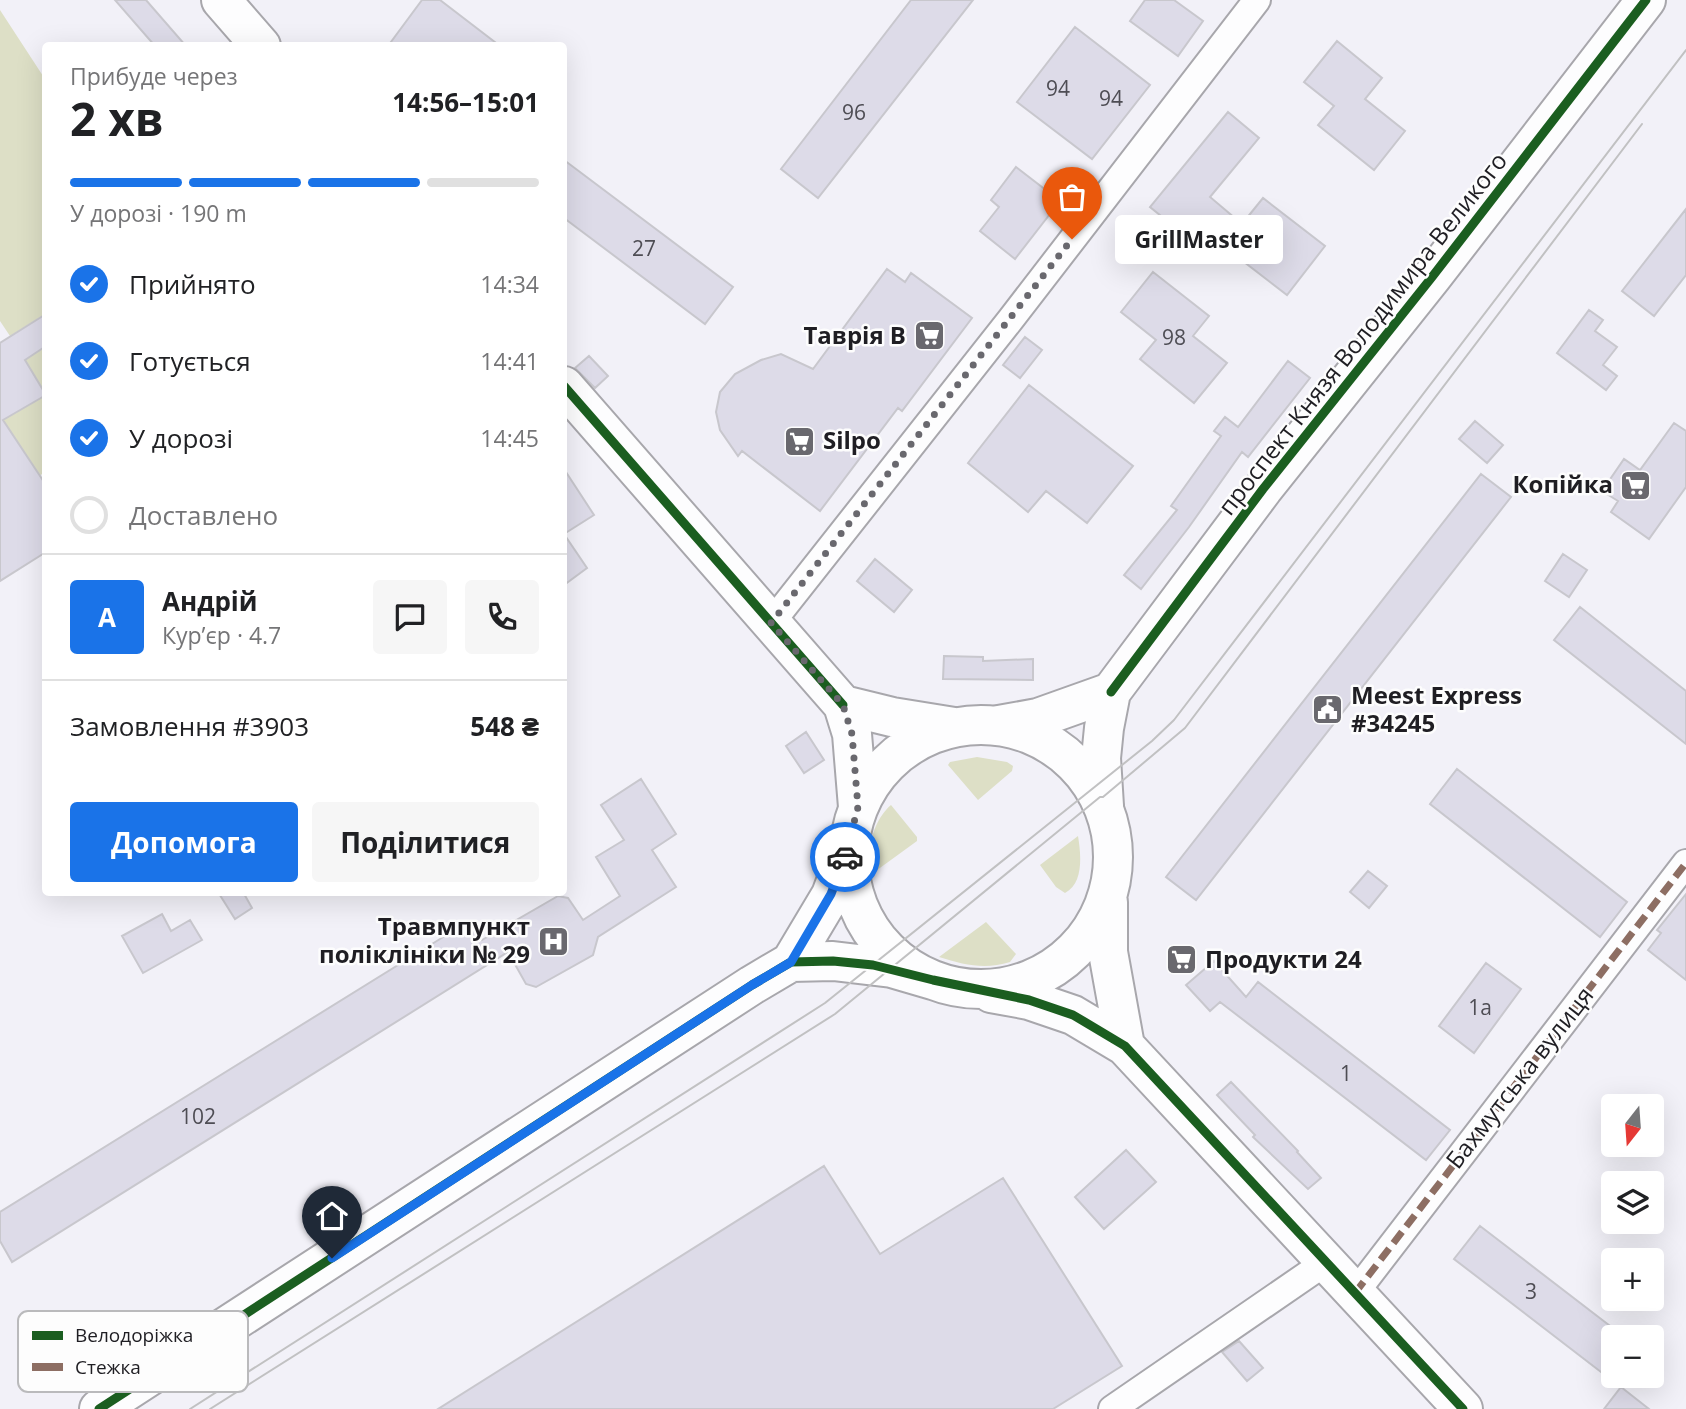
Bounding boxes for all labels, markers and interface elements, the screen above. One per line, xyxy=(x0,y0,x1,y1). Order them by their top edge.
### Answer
text: Прибуде через xyxy=(70,60,238,92)
house number: 94 xyxy=(1046,74,1070,102)
text: 14:56–15:01 xyxy=(392,84,539,120)
house number: 94 xyxy=(1099,84,1123,112)
text: 2 хв xyxy=(70,87,164,149)
house number: 96 xyxy=(842,98,866,126)
street label: проспект Князя Володимира Великого xyxy=(1210,145,1514,521)
pin xyxy=(1042,167,1102,239)
icon: bag xyxy=(1053,178,1091,216)
text: У дорозі · 190 m xyxy=(70,197,247,229)
callout: GrillMaster xyxy=(1114,215,1282,264)
text: GrillMaster xyxy=(1134,223,1264,255)
house number: 27 xyxy=(632,234,656,262)
icon: check xyxy=(70,265,108,303)
text: Прийнято xyxy=(129,266,256,302)
text: 14:34 xyxy=(480,268,539,300)
place label: Таврія В xyxy=(803,318,906,351)
supermarket icon: Таврія В xyxy=(912,319,946,353)
house number: 98 xyxy=(1162,323,1186,351)
icon: check xyxy=(70,342,108,380)
text: Готується xyxy=(129,343,251,379)
text: 14:41 xyxy=(480,345,539,377)
icon: check xyxy=(70,419,108,457)
text: У дорозі xyxy=(129,420,233,456)
text: 14:45 xyxy=(480,422,539,454)
place label: Silpo xyxy=(823,423,881,456)
supermarket icon: Silpo xyxy=(783,424,817,458)
place label: Копійка xyxy=(1512,467,1613,500)
supermarket icon: Копійка xyxy=(1619,468,1653,502)
text: Доставлено xyxy=(129,497,278,533)
button: chat xyxy=(373,580,447,654)
button: phone xyxy=(465,580,539,654)
text: Андрій xyxy=(162,583,258,619)
text: А xyxy=(98,599,116,635)
text: Кур’єр · 4.7 xyxy=(162,619,281,651)
place label: Meest Express #34245 xyxy=(1351,678,1522,739)
public building icon: Meest Express #34245 xyxy=(1311,693,1345,727)
text: Замовлення #3903 xyxy=(70,708,309,744)
text: 548 ₴ xyxy=(470,708,539,744)
button: Допомога xyxy=(70,802,298,882)
button: Поділитися xyxy=(312,802,539,882)
courier xyxy=(810,822,880,892)
icon: car xyxy=(826,838,864,876)
place label: Травмпункт поліклініки № 29 xyxy=(319,909,530,970)
hospital icon: Травмпункт поліклініки № 29 xyxy=(536,924,570,958)
place label: Продукти 24 xyxy=(1205,942,1362,975)
supermarket icon: Продукти 24 xyxy=(1165,943,1199,977)
street label: Бахмутська вулиця xyxy=(1437,979,1600,1175)
house number: 1а xyxy=(1468,993,1492,1021)
house number: 1 xyxy=(1340,1059,1352,1087)
north arrow xyxy=(1601,1094,1664,1157)
map controls xyxy=(1601,1094,1664,1388)
house number: 102 xyxy=(180,1102,216,1130)
button: layers xyxy=(1601,1171,1664,1234)
pin xyxy=(302,1186,362,1258)
icon: home xyxy=(313,1197,351,1235)
button: + xyxy=(1601,1248,1664,1311)
house number: 3 xyxy=(1525,1277,1537,1305)
legend xyxy=(18,1311,248,1392)
text: Велодоріжка xyxy=(75,1322,193,1348)
button: − xyxy=(1601,1325,1664,1388)
text: Стежка xyxy=(75,1354,141,1380)

